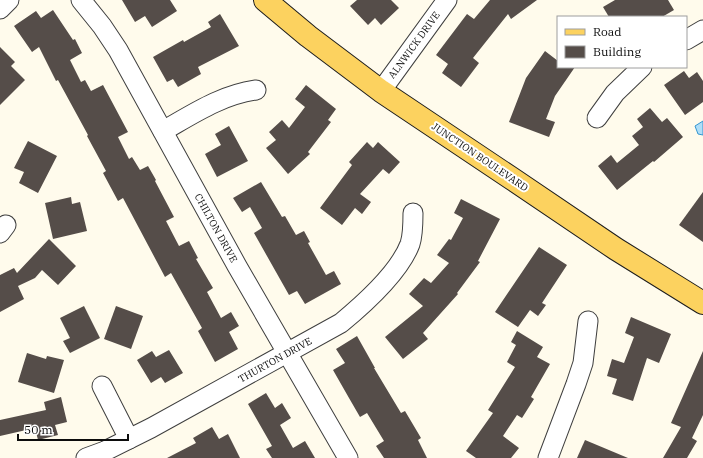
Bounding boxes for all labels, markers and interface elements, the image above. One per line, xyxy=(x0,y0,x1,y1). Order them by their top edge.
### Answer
street label: ALNWICK DRIVE xyxy=(385,9,443,81)
legend xyxy=(557,16,687,68)
text: Road xyxy=(593,24,622,39)
text: Building xyxy=(593,44,641,59)
street label: JUNCTION BOULEVARD xyxy=(429,120,531,194)
street label: CHILTON DRIVE xyxy=(192,191,240,265)
street label: THURTON DRIVE xyxy=(236,334,314,386)
scale bar xyxy=(18,416,128,442)
text: 50 m xyxy=(24,422,53,437)

